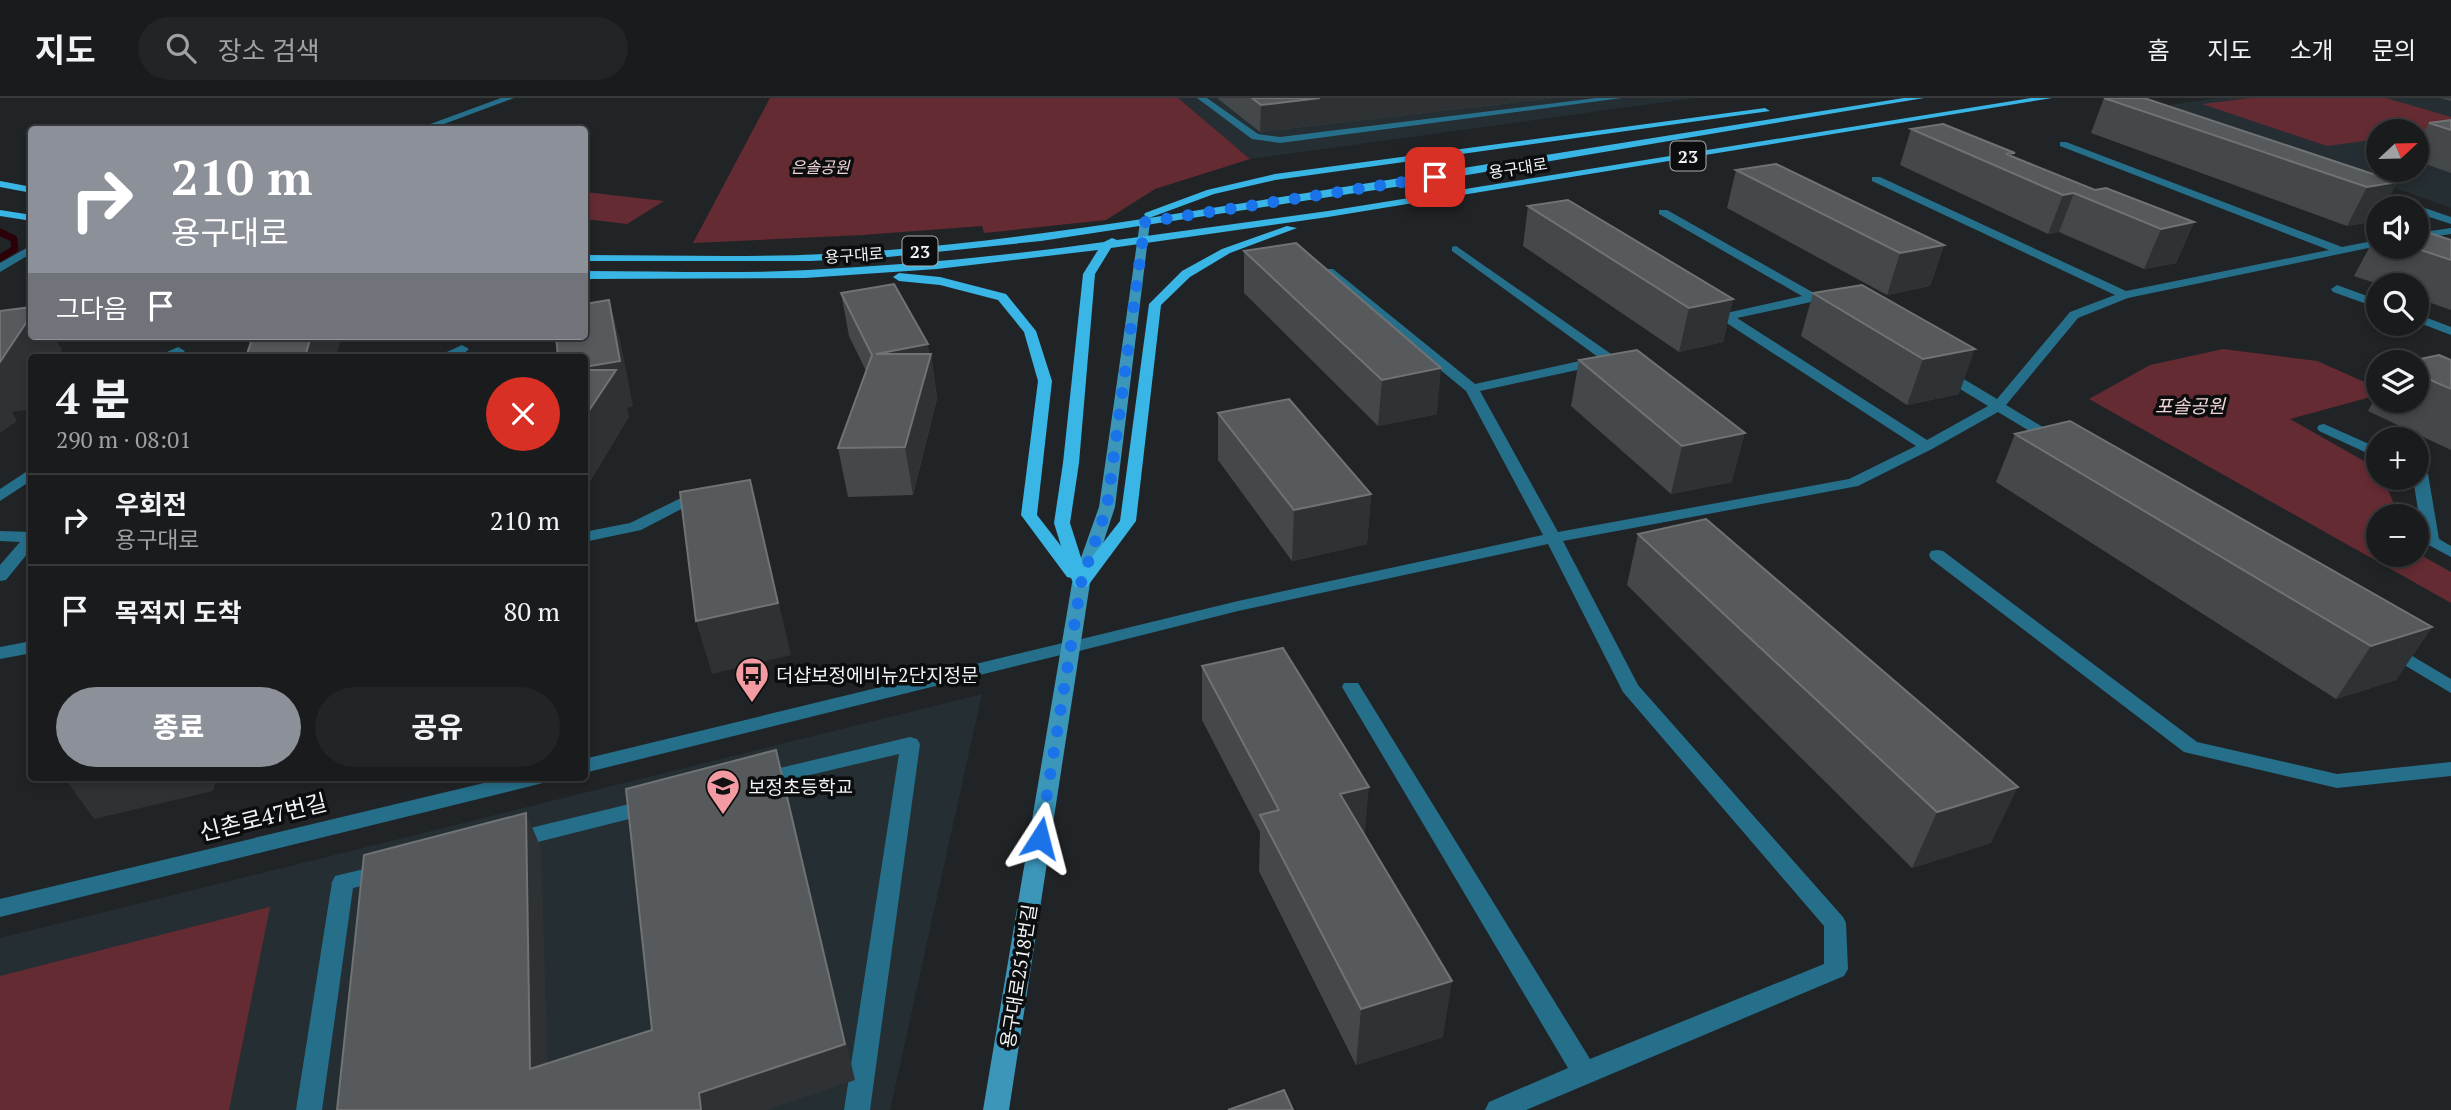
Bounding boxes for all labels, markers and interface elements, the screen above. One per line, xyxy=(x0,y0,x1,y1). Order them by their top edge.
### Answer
search box xyxy=(138,17,628,80)
text: 지도 xyxy=(35,28,96,71)
icon: search xyxy=(162,29,200,67)
text: 장소 검색 xyxy=(218,33,320,67)
text: 홈 xyxy=(2147,34,2169,66)
text: 지도 xyxy=(2207,34,2252,66)
text: 소개 xyxy=(2290,34,2334,66)
text: 문의 xyxy=(2372,34,2416,66)
north arrow xyxy=(2366,119,2429,182)
map controls xyxy=(2366,119,2429,567)
road number: 23 xyxy=(1670,142,1706,170)
text: 210 m xyxy=(171,144,313,209)
pin xyxy=(1405,147,1465,207)
street label: 용구대로 xyxy=(1487,152,1549,183)
icon: right xyxy=(56,154,147,245)
park label: 은솔공원 xyxy=(791,156,851,178)
icon: arrive xyxy=(1416,158,1454,196)
button: sound xyxy=(2366,196,2429,259)
text: 용구대로 xyxy=(171,211,289,253)
road number: 23 xyxy=(902,236,937,266)
street label: 용구대로 xyxy=(824,242,884,268)
button: search xyxy=(2366,273,2429,336)
icon: arrive xyxy=(142,287,180,325)
text: 그다음 xyxy=(56,291,128,325)
button: layers xyxy=(2366,350,2429,413)
text: 4 분 xyxy=(56,370,130,426)
button: close xyxy=(486,377,560,451)
park label: 포솔공원 xyxy=(2155,393,2226,418)
text: 290 m · 08:01 xyxy=(56,424,191,455)
button: + xyxy=(2366,427,2429,490)
text: 우회전 xyxy=(115,487,187,521)
icon: right xyxy=(56,501,94,539)
text: 210 m xyxy=(490,503,560,537)
button: − xyxy=(2366,504,2429,567)
text: 용구대로 xyxy=(115,524,200,555)
icon: arrive xyxy=(56,592,94,630)
text: 80 m xyxy=(504,594,560,628)
text: 목적지 도착 xyxy=(115,595,242,629)
bus stop icon: 더샵보정에비뉴2단지정문 xyxy=(733,655,771,704)
place label: 더샵보정에비뉴2단지정문 xyxy=(776,662,978,687)
button: 종료 xyxy=(56,687,301,767)
button: 공유 xyxy=(315,687,560,767)
school or university icon: 보정초등학교 xyxy=(704,767,742,816)
place label: 보정초등학교 xyxy=(748,774,853,799)
street label: 신촌로47번길 xyxy=(196,786,330,848)
position arrow xyxy=(1003,801,1077,875)
street label: 용구대로2518번길 xyxy=(994,902,1042,1050)

